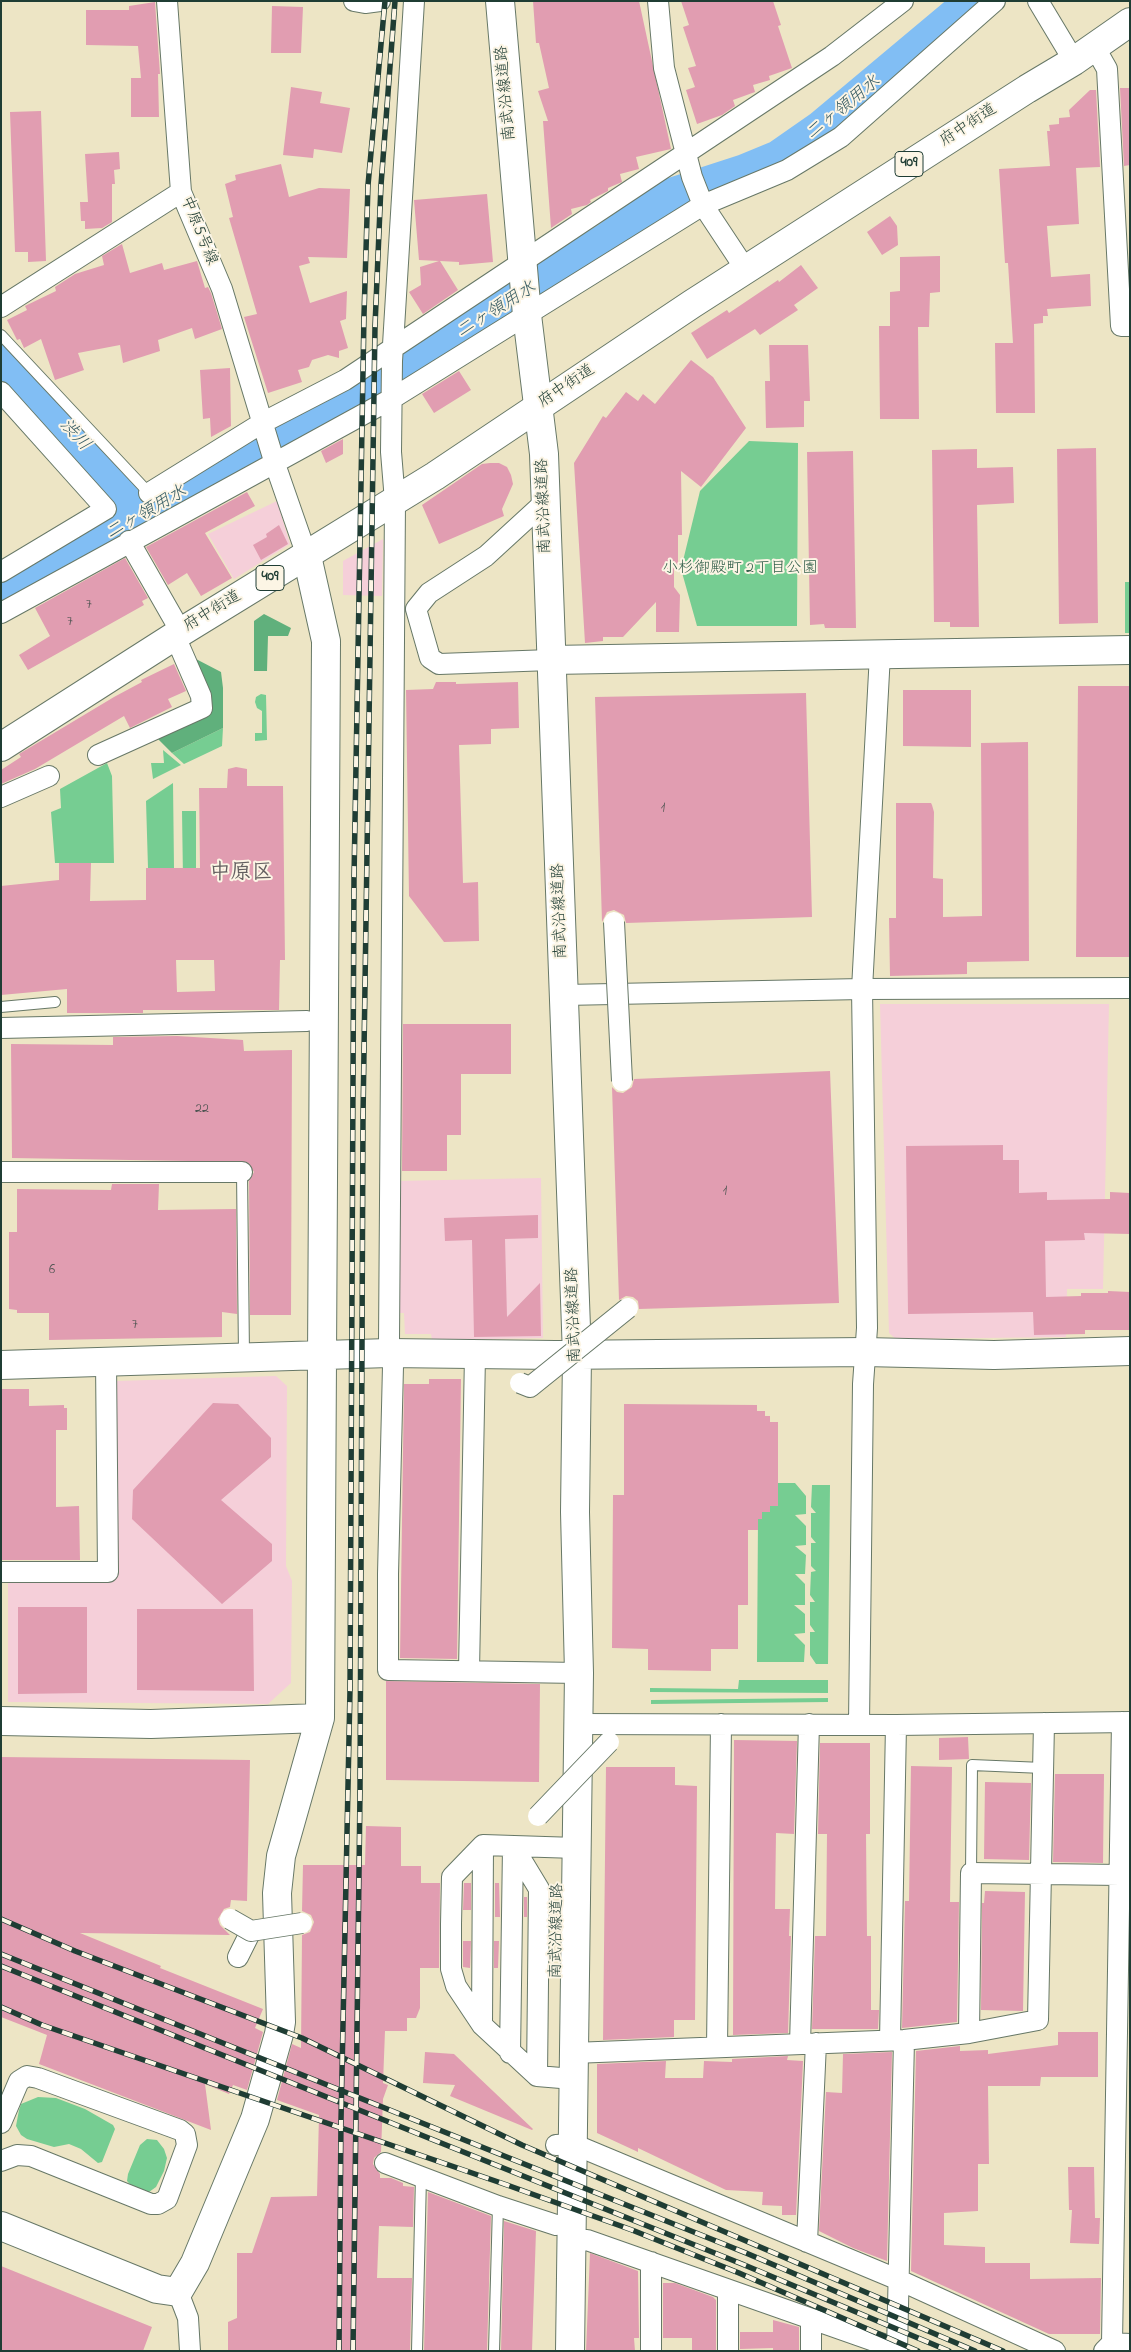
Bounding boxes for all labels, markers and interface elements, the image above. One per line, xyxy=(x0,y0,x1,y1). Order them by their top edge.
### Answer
street label: 南武沿線道路 xyxy=(493,44,521,142)
water label: 二ヶ領用水 xyxy=(802,72,886,146)
street label: 府中街道 xyxy=(937,101,1001,151)
road number: 409 xyxy=(895,152,923,176)
street label: 中原5号線 xyxy=(175,193,221,269)
water label: 二ヶ領用水 xyxy=(453,278,541,344)
street label: 府中街道 xyxy=(535,361,599,413)
water label: 渋川 xyxy=(54,415,94,457)
street label: 南武沿線道路 xyxy=(534,458,556,554)
water label: 二ヶ領用水 xyxy=(103,482,191,546)
park label: 小杉御殿町 2丁目公園 xyxy=(662,559,818,579)
road number: 409 xyxy=(256,566,284,590)
street label: 府中街道 xyxy=(181,587,245,637)
house number: 7 xyxy=(86,598,92,614)
house number: 7 xyxy=(67,615,73,631)
house number: 1 xyxy=(661,801,665,817)
district label: 中原区 xyxy=(210,862,272,888)
street label: 南武沿線道路 xyxy=(550,863,572,959)
house number: 22 xyxy=(195,1102,209,1118)
house number: 1 xyxy=(723,1184,727,1200)
house number: 6 xyxy=(49,1263,55,1279)
street label: 南武沿線道路 xyxy=(564,1267,586,1363)
house number: 7 xyxy=(132,1318,138,1334)
street label: 南武沿線道路 xyxy=(548,1883,568,1979)

